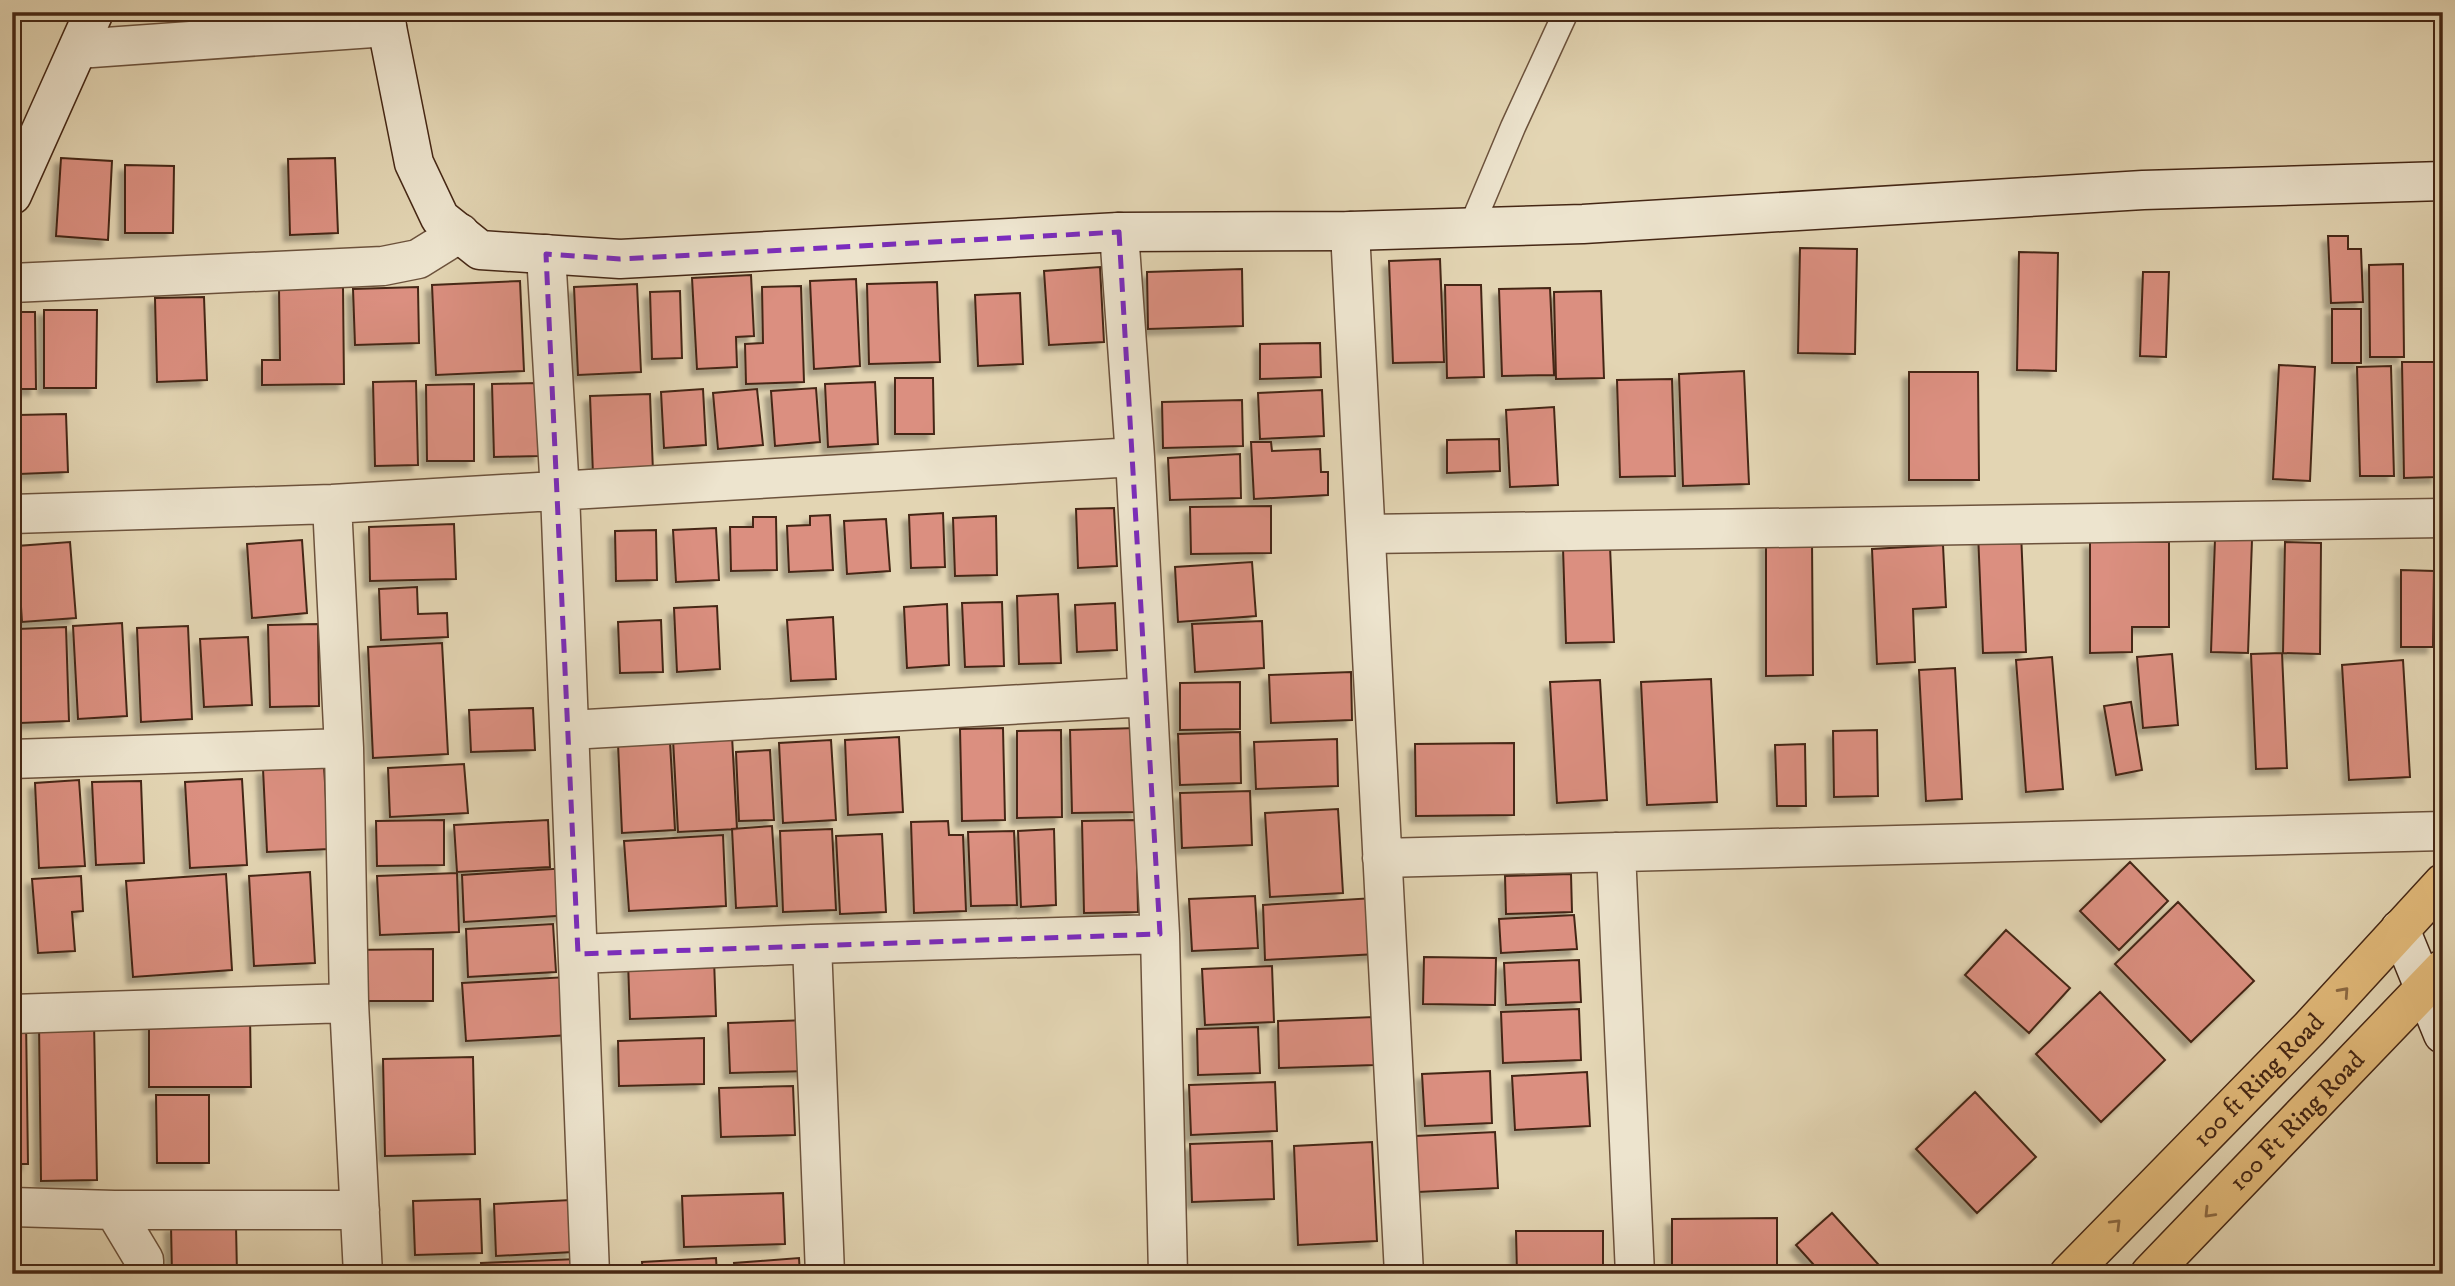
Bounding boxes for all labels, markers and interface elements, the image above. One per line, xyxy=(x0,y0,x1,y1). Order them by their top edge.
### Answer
one-way arrow xyxy=(2335,987,2348,1000)
street label: 100 ft Ring Road xyxy=(2186,1006,2332,1154)
street label: 100 Ft Ring Road xyxy=(2222,1044,2372,1198)
one-way arrow xyxy=(2204,1205,2217,1218)
one-way arrow xyxy=(2108,1220,2120,1232)

